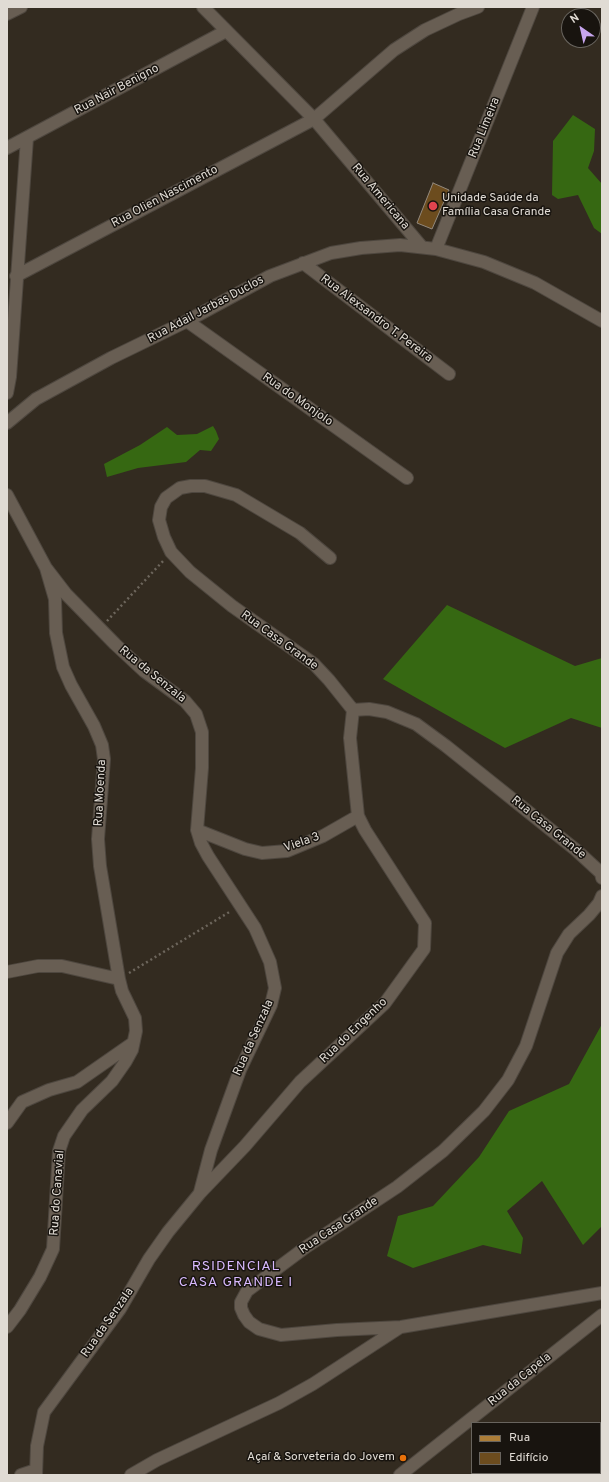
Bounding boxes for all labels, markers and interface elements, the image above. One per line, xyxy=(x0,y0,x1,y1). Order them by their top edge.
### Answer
north arrow xyxy=(561,8,601,48)
text: N xyxy=(568,11,582,27)
street label: Rua Nair Benigno xyxy=(72,62,162,118)
street label: Rua Limeira xyxy=(466,96,504,160)
street label: Rua Americana xyxy=(348,161,412,233)
street label: Rua Olien Nascimento xyxy=(109,163,221,231)
place label: Unidade Saúde da Família Casa Grande xyxy=(442,192,551,220)
marker: Unidade Saúde da Família Casa Grande xyxy=(427,200,439,212)
street label: Rua Alexsandro T. Pereira xyxy=(317,272,435,366)
street label: Rua Adail Jarbas Duclos xyxy=(145,273,267,347)
street label: Rua do Monjolo xyxy=(259,370,335,430)
street label: Rua Casa Grande xyxy=(238,608,320,674)
street label: Rua da Senzala xyxy=(116,644,188,706)
street label: Rua Moenda xyxy=(92,759,110,827)
street label: Rua Casa Grande xyxy=(508,794,588,862)
street label: Viela 3 xyxy=(282,830,322,856)
street label: Rua do Engenho xyxy=(317,995,391,1067)
street label: Rua da Senzala xyxy=(231,998,277,1078)
street label: Rua do Canavial xyxy=(48,1150,68,1236)
street label: Rua Casa Grande xyxy=(297,1194,381,1258)
district label: RSIDENCIAL CASA GRANDE I xyxy=(179,1259,293,1292)
street label: Rua da Senzala xyxy=(79,1285,137,1361)
street label: Rua da Capela xyxy=(486,1350,554,1410)
legend xyxy=(471,1422,601,1474)
text: Rua xyxy=(509,1430,530,1446)
text: Edifício xyxy=(509,1450,548,1466)
place label: Açaí & Sorveteria do Jovem xyxy=(247,1451,395,1465)
marker: Açaí & Sorveteria do Jovem xyxy=(398,1453,408,1463)

